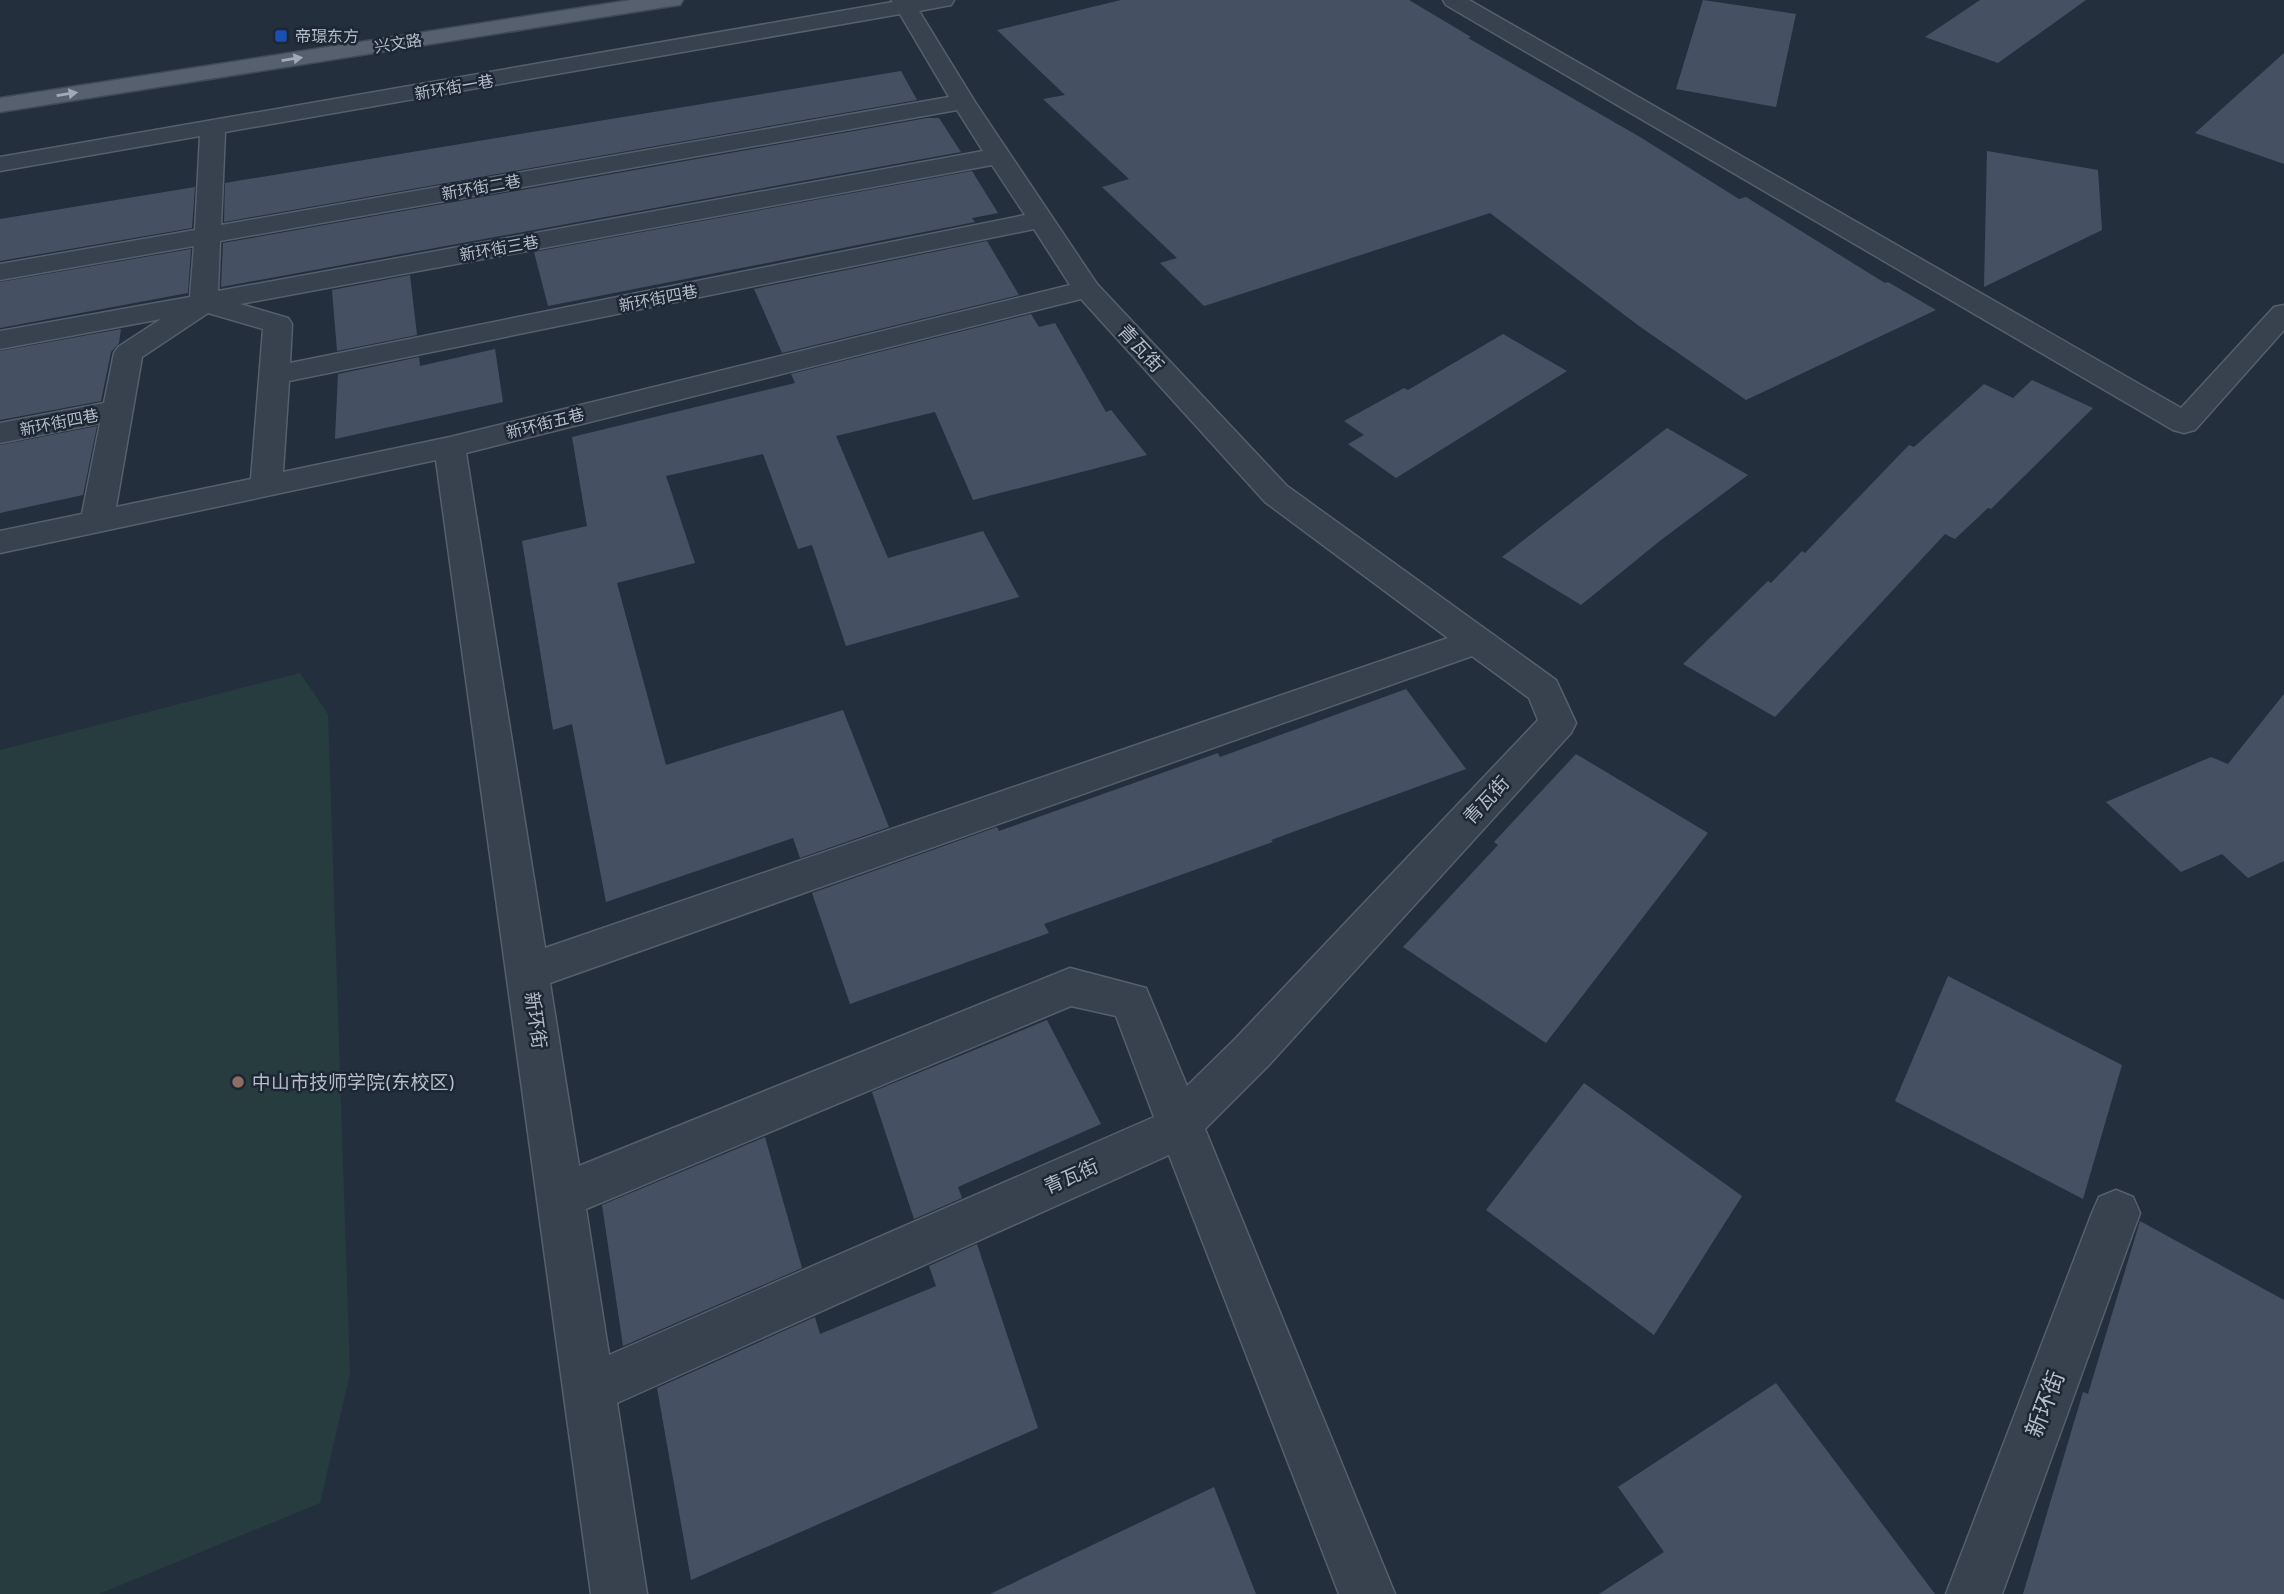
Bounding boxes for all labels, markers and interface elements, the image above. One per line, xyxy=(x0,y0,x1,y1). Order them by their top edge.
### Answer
marker: 帝璟东方 xyxy=(273,28,289,44)
place label: 帝璟东方 xyxy=(295,28,359,48)
street label: 兴文路 xyxy=(373,31,424,59)
one-way arrow xyxy=(281,53,303,64)
street label: 新环街一巷 xyxy=(413,72,495,106)
one-way arrow xyxy=(57,88,79,99)
street label: 新环街二巷 xyxy=(440,172,522,206)
street label: 新环街三巷 xyxy=(458,233,540,267)
street label: 新环街四巷 xyxy=(617,283,700,317)
street label: 青瓦街 xyxy=(1111,320,1168,378)
street label: 新环街五巷 xyxy=(504,406,587,444)
street label: 新环街四巷 xyxy=(18,407,101,441)
street label: 青瓦街 xyxy=(1459,772,1516,830)
street label: 新环街 xyxy=(518,990,550,1050)
place label: 中山市技师学院(东校区) xyxy=(252,1072,455,1096)
marker: 中山市技师学院(东校区) xyxy=(230,1074,246,1090)
street label: 青瓦街 xyxy=(1041,1155,1103,1200)
street label: 新环街 xyxy=(2021,1367,2073,1442)

